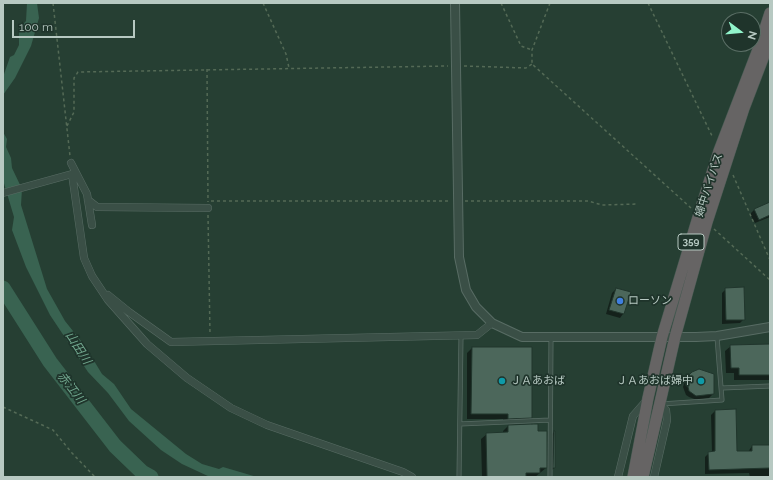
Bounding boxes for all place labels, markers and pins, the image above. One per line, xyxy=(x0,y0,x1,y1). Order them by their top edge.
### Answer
place label: ローソン xyxy=(628,294,672,308)
marker: ローソン xyxy=(615,296,625,306)
place label: ＪＡあおば xyxy=(510,374,565,388)
place label: ＪＡあおば婦中 xyxy=(616,374,693,388)
marker: ＪＡあおば xyxy=(497,376,507,386)
marker: ＪＡあおば婦中 xyxy=(696,376,706,386)

